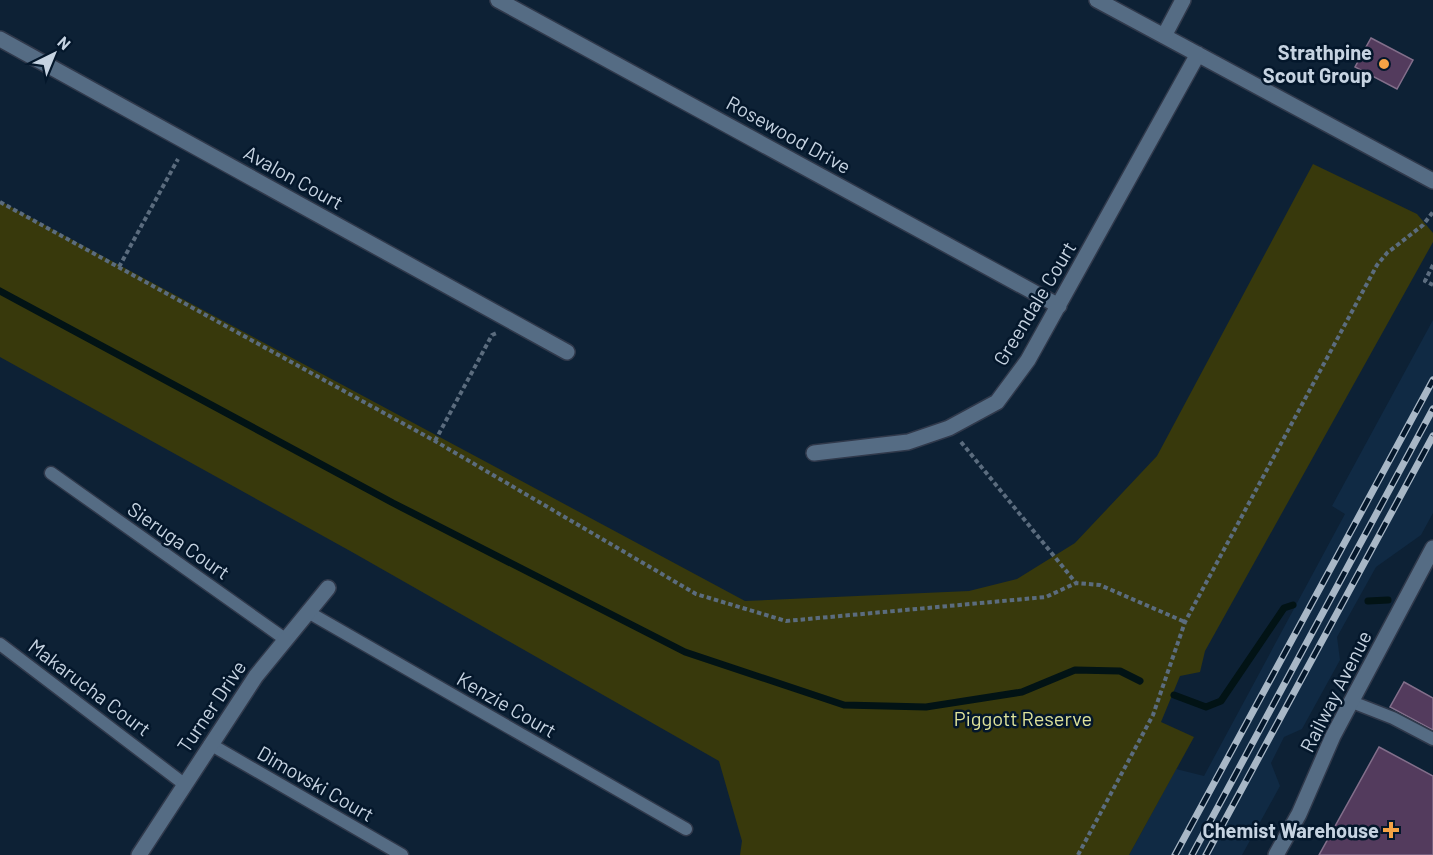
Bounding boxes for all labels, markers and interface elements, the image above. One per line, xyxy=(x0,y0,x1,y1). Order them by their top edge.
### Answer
north arrow xyxy=(24,24,84,84)
text: N xyxy=(54,32,75,53)
place label: Strathpine Scout Group xyxy=(1263,40,1372,87)
marker: Strathpine Scout Group xyxy=(1377,57,1391,71)
street label: Rosewood Drive xyxy=(723,90,855,178)
street label: Avalon Court xyxy=(240,140,348,214)
street label: Greendale Court xyxy=(988,237,1080,369)
street label: Sieruga Court xyxy=(123,496,235,584)
street label: Railway Avenue xyxy=(1294,626,1376,756)
street label: Makarucha Court xyxy=(24,633,156,741)
street label: Turner Drive xyxy=(172,655,250,757)
street label: Kenzie Court xyxy=(453,666,561,742)
park label: Piggott Reserve xyxy=(954,706,1092,730)
street label: Dimovski Court xyxy=(253,740,379,826)
place label: Chemist Warehouse xyxy=(1203,818,1379,842)
marker: Chemist Warehouse xyxy=(1384,823,1398,837)

